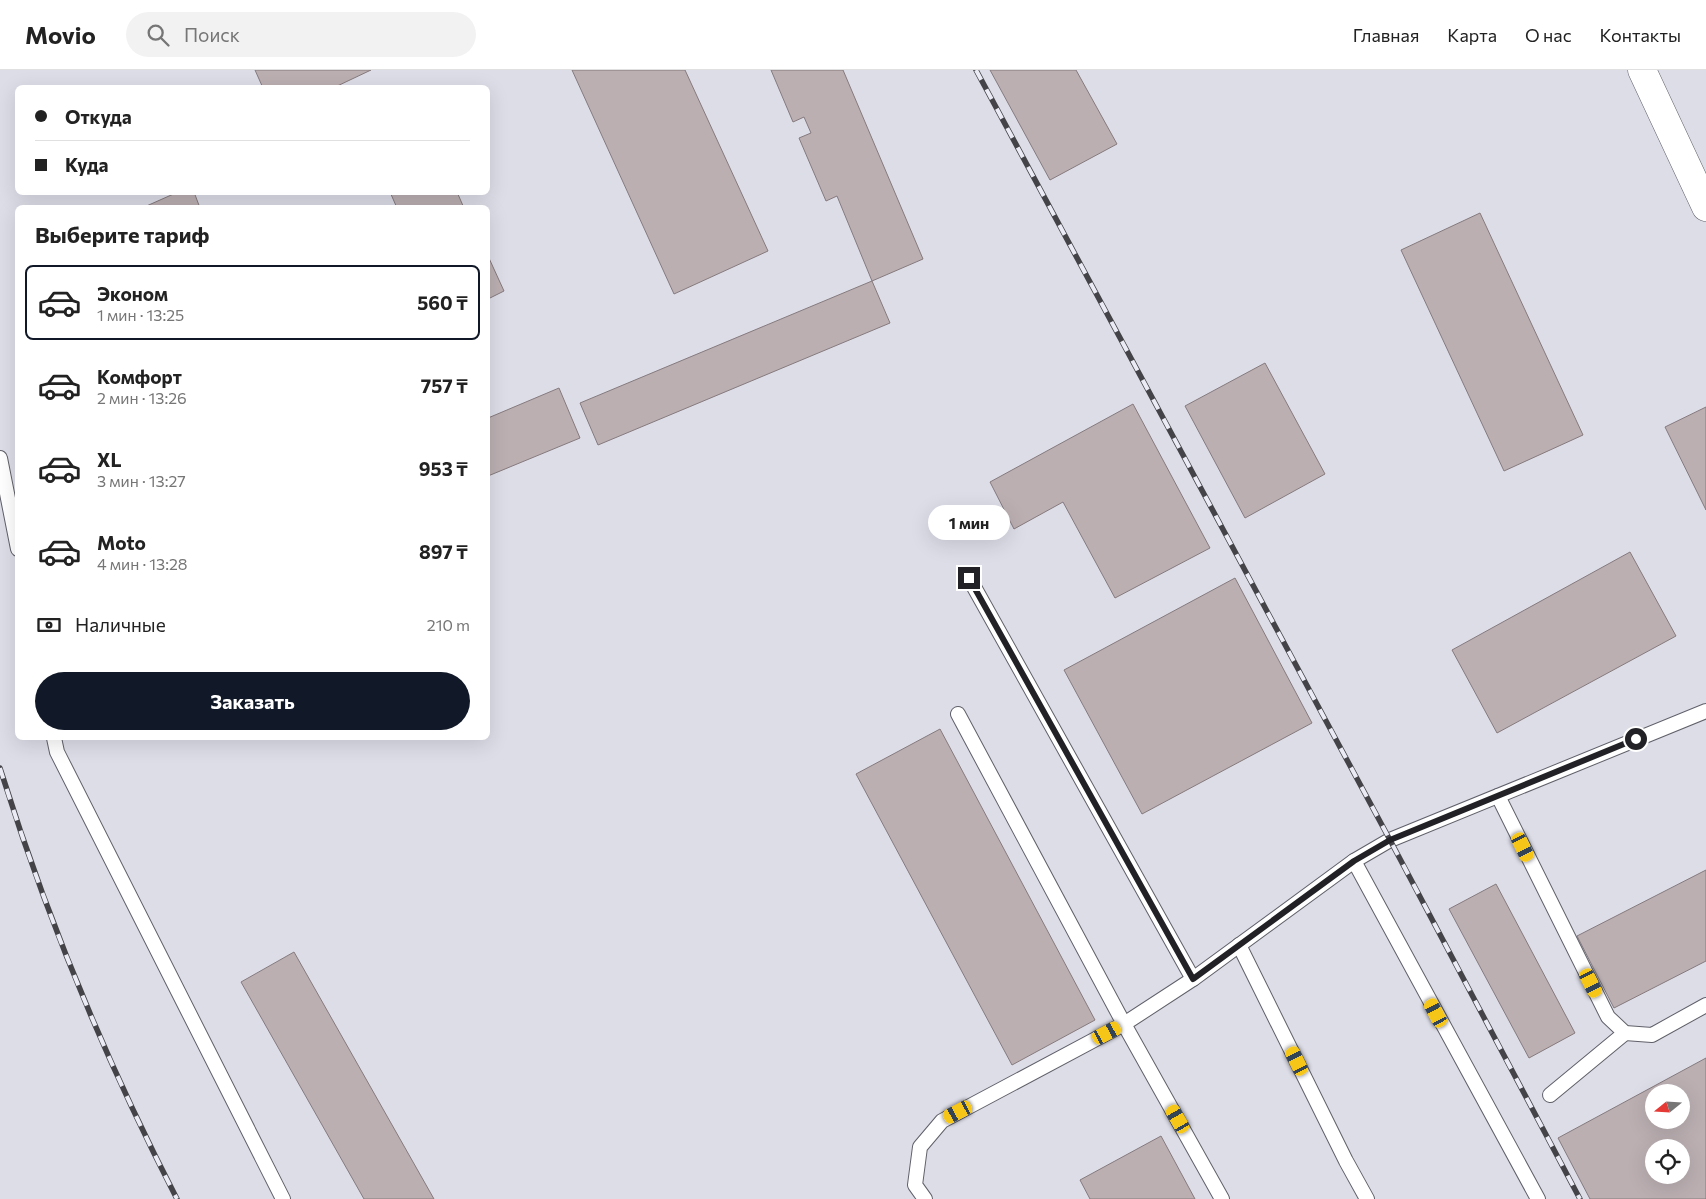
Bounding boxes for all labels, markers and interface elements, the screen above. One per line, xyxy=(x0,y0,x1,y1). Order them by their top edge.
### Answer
search box xyxy=(126,12,476,57)
text: Movio xyxy=(25,20,96,49)
icon: search xyxy=(144,21,172,49)
text: Поиск xyxy=(184,23,240,46)
text: Главная xyxy=(1353,24,1419,46)
text: Карта xyxy=(1447,24,1497,46)
text: О нас xyxy=(1525,24,1572,46)
text: Контакты xyxy=(1600,24,1681,46)
text: Откуда xyxy=(65,105,132,128)
text: Куда xyxy=(65,153,109,176)
text: Выберите тариф xyxy=(35,221,209,248)
icon: car xyxy=(37,280,82,325)
text: Эконом xyxy=(97,282,168,305)
text: 560 ₸ xyxy=(417,291,468,314)
text: 1 мин · 13:25 xyxy=(97,305,184,324)
icon: car xyxy=(37,363,82,408)
text: Комфорт xyxy=(97,365,182,388)
text: 757 ₸ xyxy=(421,374,468,397)
text: 2 мин · 13:26 xyxy=(97,388,187,407)
icon: car xyxy=(37,446,82,491)
text: XL xyxy=(97,448,122,471)
text: 953 ₸ xyxy=(419,457,468,480)
text: 3 мин · 13:27 xyxy=(97,471,186,490)
callout: 1 мин xyxy=(928,506,1010,540)
text: 1 мин xyxy=(949,513,989,532)
icon: car xyxy=(37,529,82,574)
text: Moto xyxy=(97,531,146,554)
text: 897 ₸ xyxy=(419,540,468,563)
text: 4 мин · 13:28 xyxy=(97,554,188,573)
route end xyxy=(958,567,980,589)
icon: cash xyxy=(35,611,63,639)
text: Наличные xyxy=(75,613,166,636)
text: 210 m xyxy=(427,615,470,634)
button: Заказать xyxy=(35,672,470,730)
route start xyxy=(1625,728,1647,750)
car xyxy=(1509,830,1536,864)
car xyxy=(1577,966,1604,1000)
car xyxy=(1422,996,1449,1030)
car xyxy=(1090,1019,1123,1047)
car xyxy=(1283,1044,1310,1078)
north arrow xyxy=(1645,1084,1690,1129)
map controls xyxy=(1645,1084,1690,1184)
car xyxy=(941,1098,974,1126)
car xyxy=(1164,1102,1191,1136)
button: locate xyxy=(1645,1139,1690,1184)

